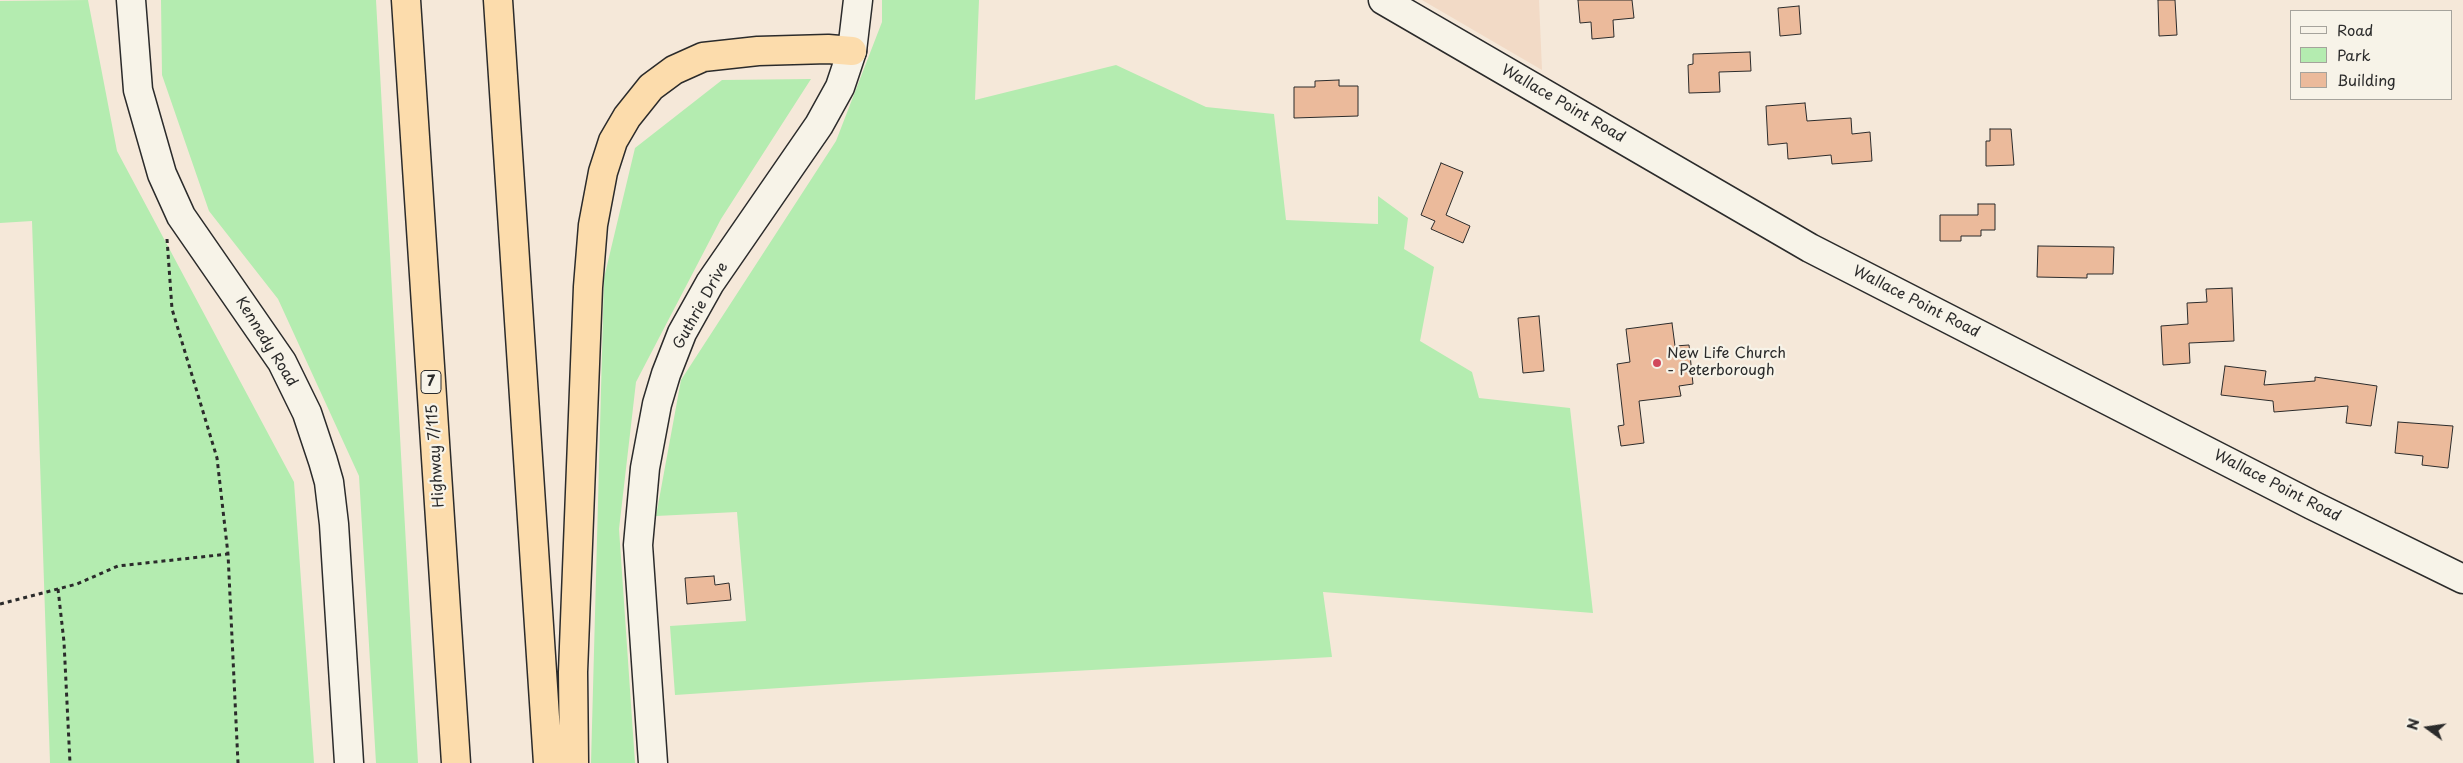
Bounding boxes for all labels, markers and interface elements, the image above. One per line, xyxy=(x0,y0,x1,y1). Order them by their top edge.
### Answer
legend xyxy=(2290,10,2453,100)
text: Road xyxy=(2337,18,2373,41)
text: Park xyxy=(2337,43,2371,66)
street label: Wallace Point Road xyxy=(1498,61,1628,147)
text: Building xyxy=(2337,68,2396,91)
street label: Guthrie Drive xyxy=(670,259,732,353)
street label: Wallace Point Road xyxy=(1850,262,1982,342)
street label: Kennedy Road xyxy=(231,294,301,390)
place label: New Life Church - Peterborough xyxy=(1667,345,1786,380)
marker: New Life Church - Peterborough xyxy=(1651,357,1663,369)
road number: 7 xyxy=(421,371,441,394)
street label: Highway 7/115 xyxy=(423,404,449,508)
street label: Wallace Point Road xyxy=(2211,446,2343,526)
north arrow xyxy=(2403,703,2453,753)
text: N xyxy=(2401,716,2424,732)

